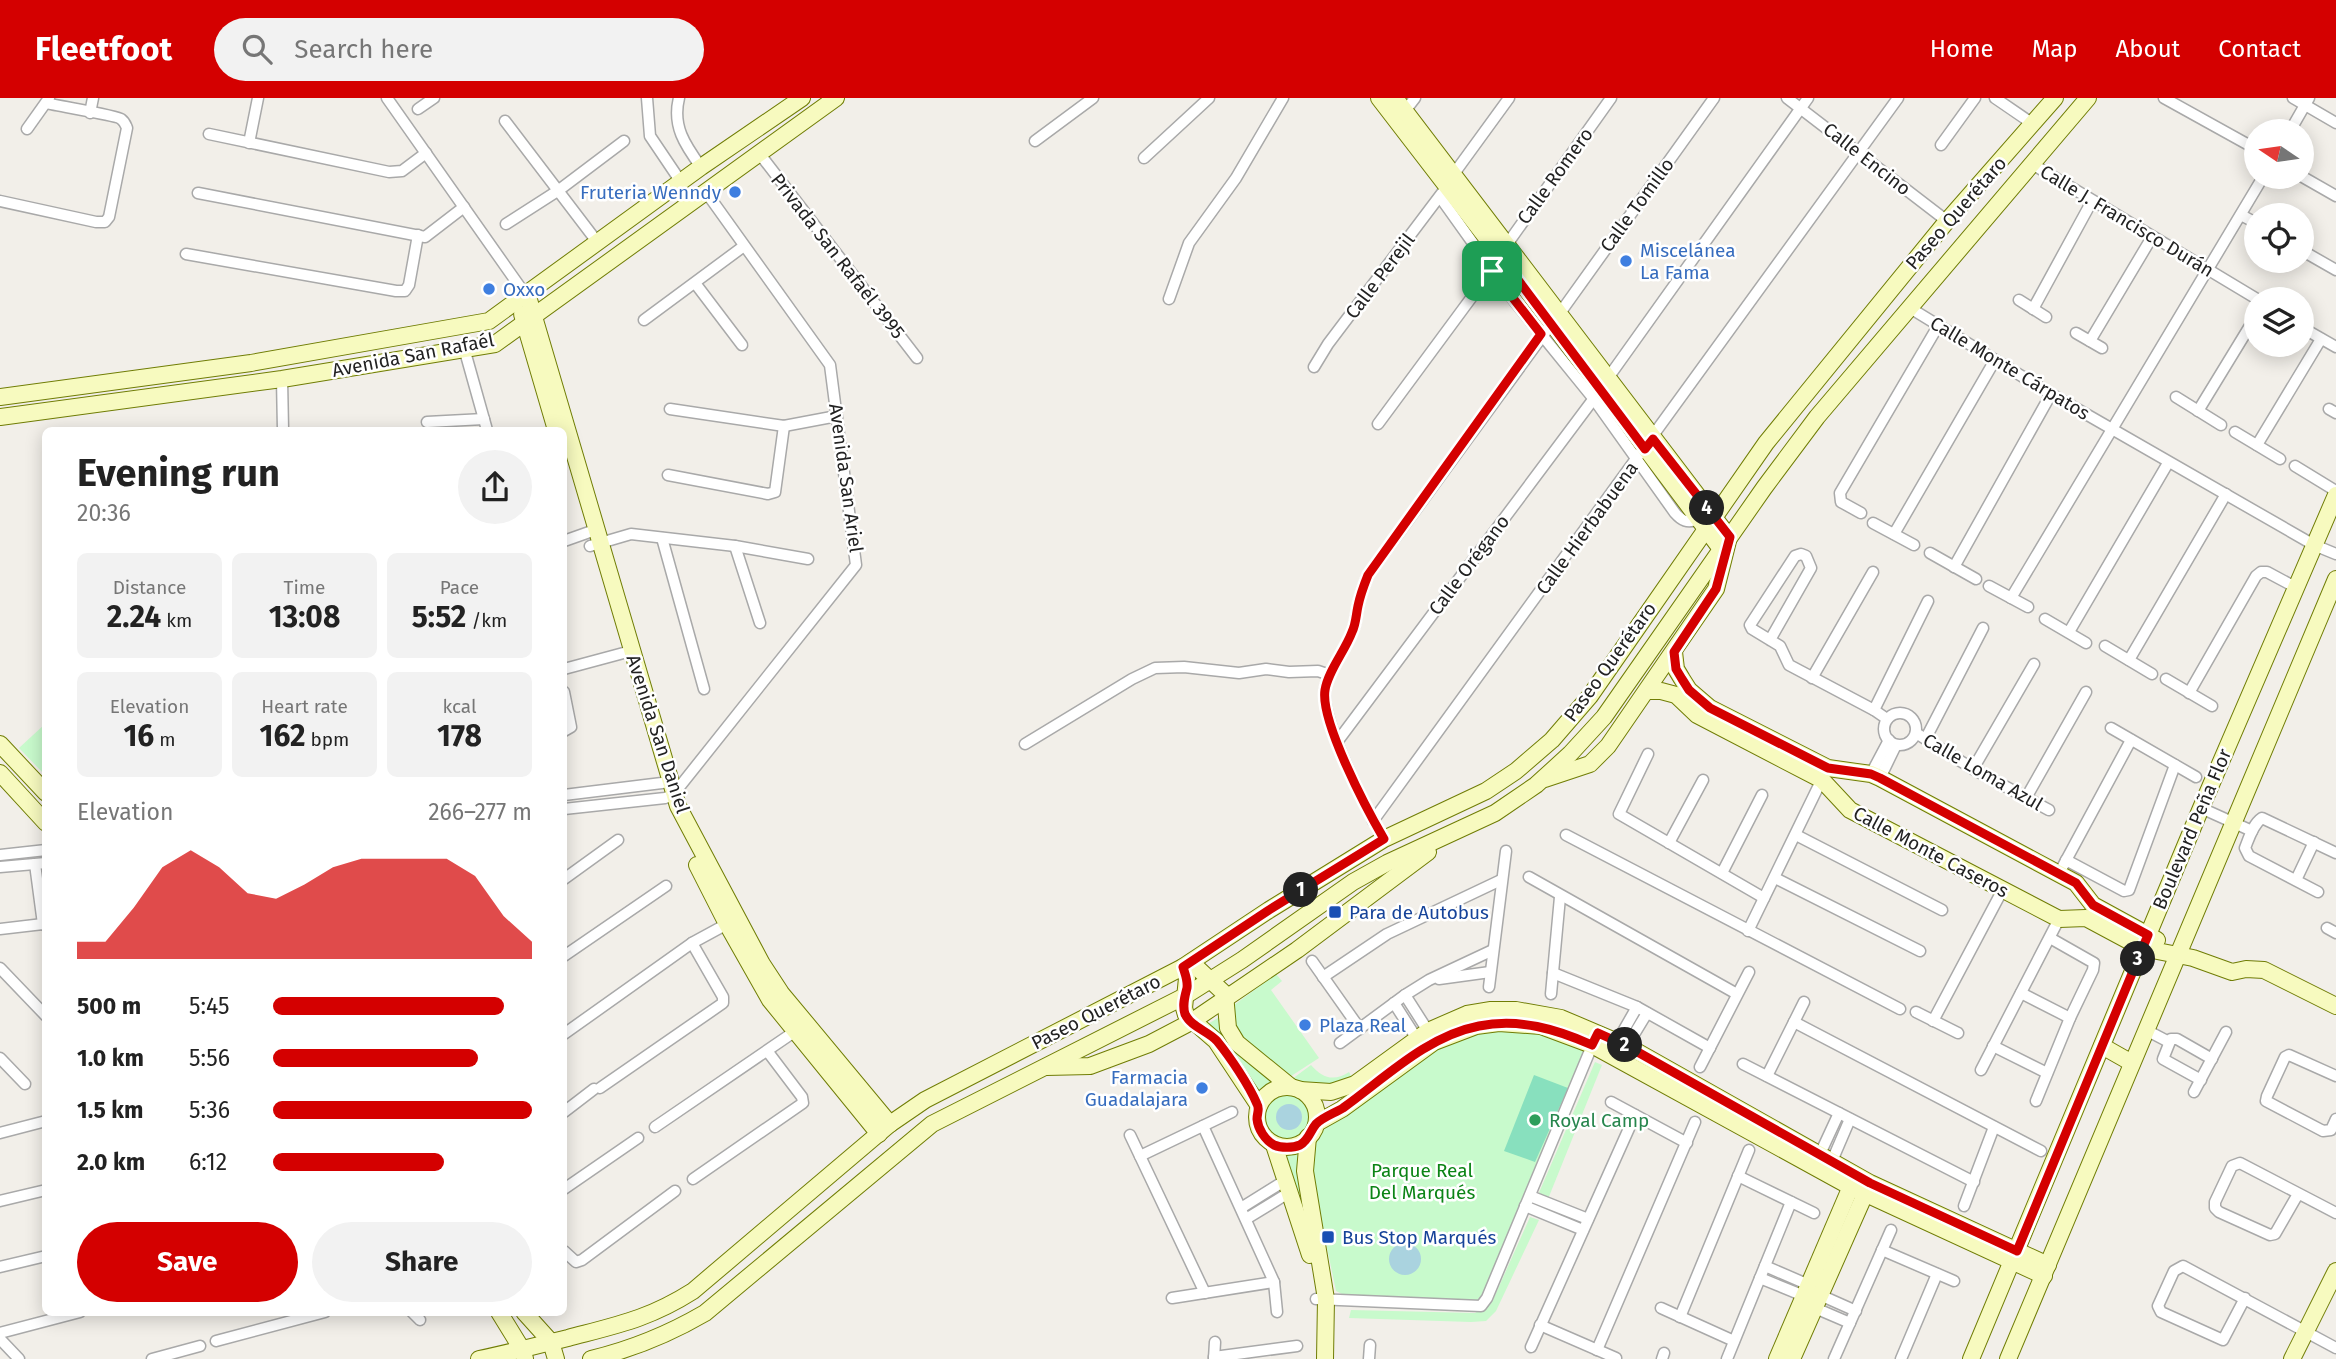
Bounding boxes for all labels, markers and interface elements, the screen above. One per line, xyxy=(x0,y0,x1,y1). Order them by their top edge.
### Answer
search box xyxy=(214,18,704,81)
text: Fleetfoot xyxy=(35,29,172,69)
icon: search xyxy=(238,30,276,68)
text: Search here xyxy=(294,34,433,65)
text: Home xyxy=(1930,35,1994,63)
text: Map xyxy=(2032,35,2078,63)
text: About xyxy=(2116,35,2180,63)
text: Contact xyxy=(2218,35,2301,63)
street label: Calle Encino xyxy=(1819,118,1915,200)
north arrow xyxy=(2244,119,2314,189)
map controls xyxy=(2244,119,2314,357)
street label: Calle Romero xyxy=(1512,123,1598,229)
street label: Paseo Querétaro xyxy=(1901,152,2011,274)
street label: Calle Tomillo xyxy=(1595,153,1679,257)
street label: Calle J. Francisco Durán xyxy=(2036,160,2218,282)
street label: Privada San Rafaél 3995 xyxy=(766,169,910,343)
place label: Fruteria Wenndy xyxy=(580,181,722,204)
marker: Fruteria Wenndy xyxy=(727,184,743,200)
button: locate xyxy=(2244,203,2314,273)
street label: Calle Perejil xyxy=(1340,228,1420,323)
place label: Miscelánea La Fama xyxy=(1640,239,1736,284)
pin xyxy=(1462,241,1522,301)
icon: arrive xyxy=(1473,252,1511,290)
marker: Miscelánea La Fama xyxy=(1618,253,1634,269)
place label: Oxxo xyxy=(503,278,545,301)
marker: Oxxo xyxy=(481,281,497,297)
button: layers xyxy=(2244,287,2314,357)
street label: Calle Monte Cárpatos xyxy=(1926,311,2094,425)
street label: Avenida San Rafaél xyxy=(330,328,496,382)
street label: Avenida San Ariel xyxy=(824,402,868,554)
text: Evening run xyxy=(77,450,280,496)
button: share xyxy=(458,450,532,524)
street label: Calle Hierbabuena xyxy=(1531,457,1643,599)
pin: 4 xyxy=(1690,490,1724,526)
text: 4 xyxy=(1701,496,1712,519)
text: 20:36 xyxy=(77,499,131,527)
street label: Calle Orégano xyxy=(1424,510,1514,620)
text: Distance xyxy=(113,576,186,599)
text: Time xyxy=(284,576,325,599)
text: Pace xyxy=(440,576,479,599)
street label: Paseo Querétaro xyxy=(1559,598,1661,726)
text: 2.24 xyxy=(107,599,161,635)
text: 13:08 xyxy=(269,599,340,635)
text: 5:52 xyxy=(412,599,466,635)
text: km xyxy=(161,609,192,632)
text: /km xyxy=(466,609,507,632)
street label: Avenida San Daniel xyxy=(622,652,695,817)
text: Elevation xyxy=(110,695,189,718)
text: Heart rate xyxy=(261,695,348,718)
text: kcal xyxy=(442,695,477,718)
text: 16 xyxy=(123,718,154,754)
text: 162 xyxy=(260,718,306,754)
text: 178 xyxy=(437,718,482,754)
text: m xyxy=(154,728,176,751)
text: bpm xyxy=(306,728,349,751)
street label: Calle Loma Azul xyxy=(1919,728,2047,816)
street label: Boulevard Peña Flor xyxy=(2148,745,2237,913)
text: Elevation xyxy=(77,798,173,826)
text: 266–277 m xyxy=(428,798,532,826)
street label: Calle Monte Caseros xyxy=(1849,801,2013,903)
pin: 1 xyxy=(1284,872,1318,908)
text: 1 xyxy=(1296,878,1305,901)
place label: Para de Autobus xyxy=(1349,901,1489,924)
marker: Para de Autobus xyxy=(1327,904,1343,920)
pin: 3 xyxy=(2120,942,2156,976)
text: 3 xyxy=(2133,947,2142,970)
street label: Paseo Querétaro xyxy=(1027,969,1165,1055)
text: 500 m xyxy=(77,992,141,1020)
text: 5:45 xyxy=(189,992,229,1020)
place label: Plaza Real xyxy=(1319,1014,1407,1037)
marker: Plaza Real xyxy=(1297,1017,1313,1033)
pin: 2 xyxy=(1608,1028,1642,1062)
text: 2 xyxy=(1620,1033,1629,1056)
text: 1.0 km xyxy=(77,1044,144,1072)
text: 5:56 xyxy=(189,1044,230,1072)
place label: Farmacia Guadalajara xyxy=(1085,1066,1188,1111)
marker: Farmacia Guadalajara xyxy=(1194,1080,1210,1096)
text: 1.5 km xyxy=(77,1096,143,1124)
text: 5:36 xyxy=(189,1096,230,1124)
place label: Royal Camp xyxy=(1549,1109,1649,1132)
marker: Royal Camp xyxy=(1527,1112,1543,1128)
text: 2.0 km xyxy=(77,1148,145,1176)
text: 6:12 xyxy=(189,1148,227,1176)
park label: Parque Real Del Marqués xyxy=(1369,1159,1475,1204)
button: Save xyxy=(77,1222,298,1302)
button: Share xyxy=(312,1222,532,1302)
place label: Bus Stop Marqués xyxy=(1342,1226,1497,1249)
marker: Bus Stop Marqués xyxy=(1320,1229,1336,1245)

